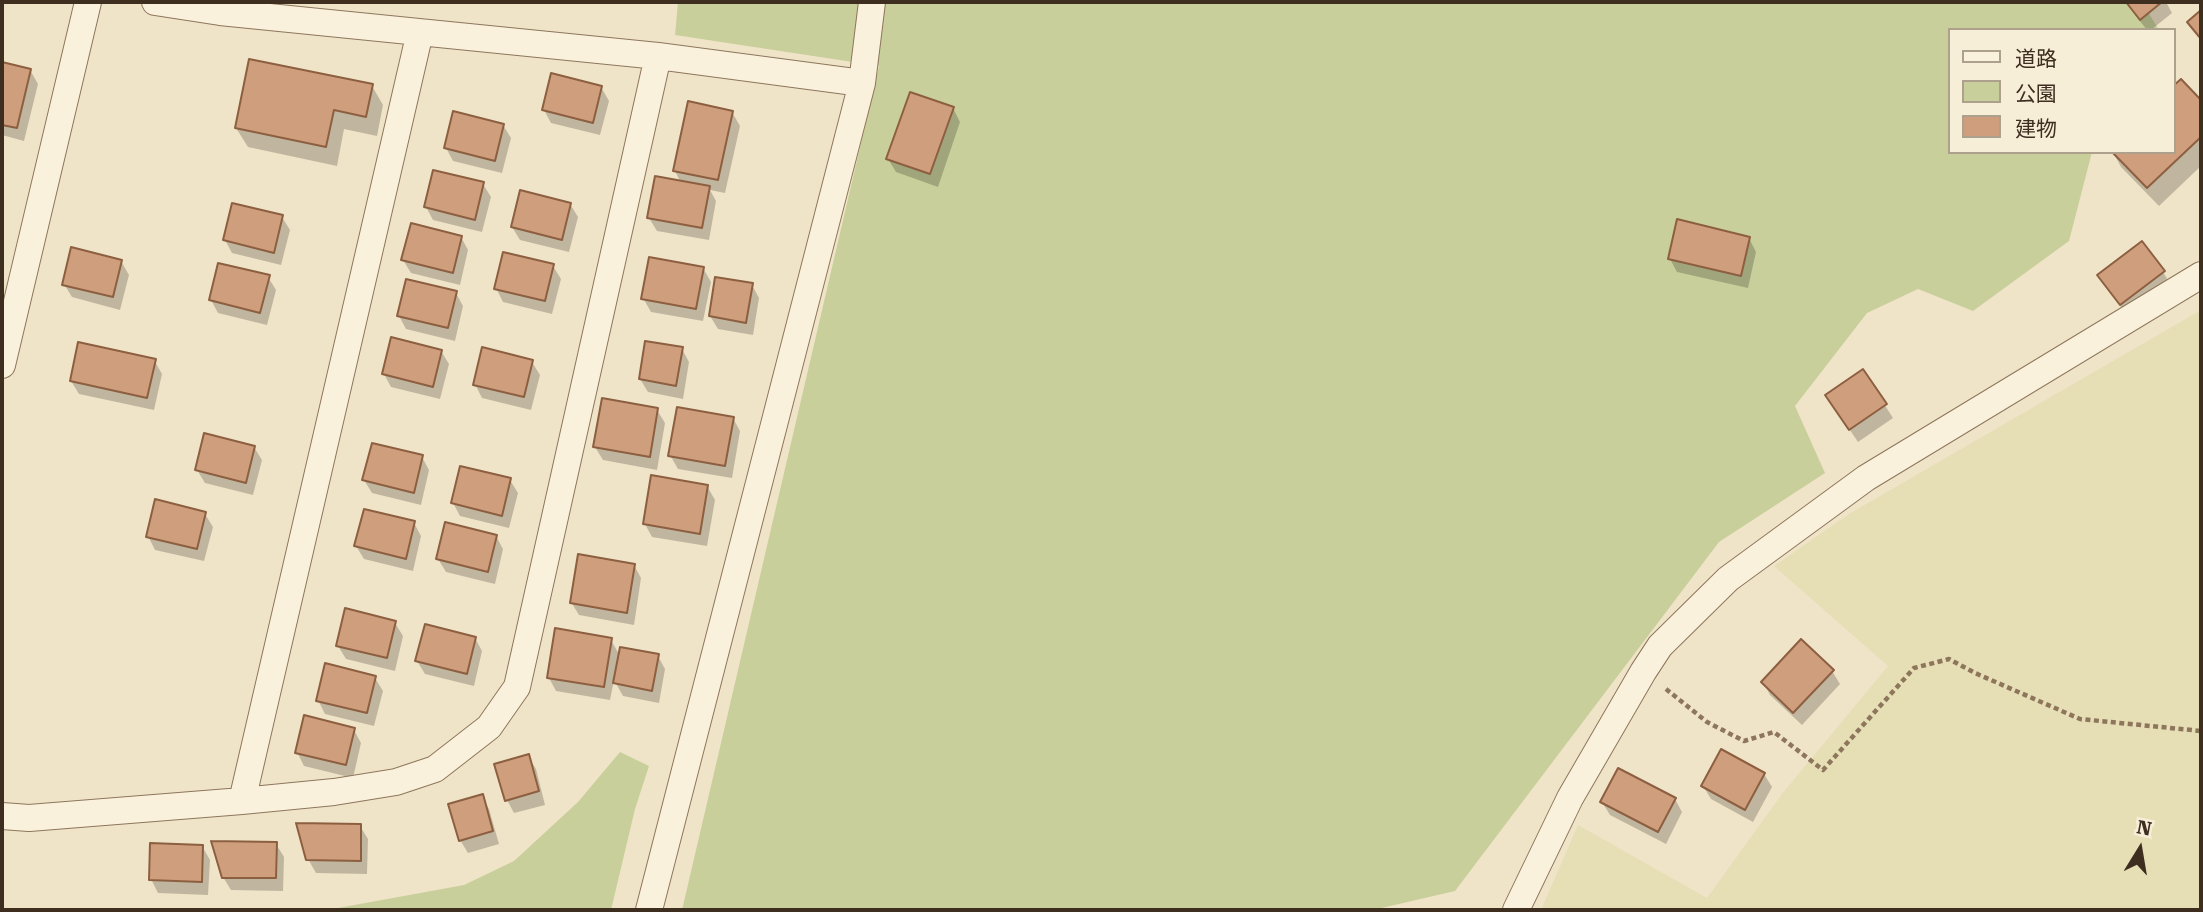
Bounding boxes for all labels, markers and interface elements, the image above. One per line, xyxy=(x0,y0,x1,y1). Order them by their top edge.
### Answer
legend xyxy=(1948,28,2175,154)
text: 道路 xyxy=(2015,47,2057,71)
text: 公園 xyxy=(2015,82,2057,106)
text: 建物 xyxy=(2015,117,2057,141)
north arrow xyxy=(2105,814,2175,884)
text: N xyxy=(2135,815,2153,841)

